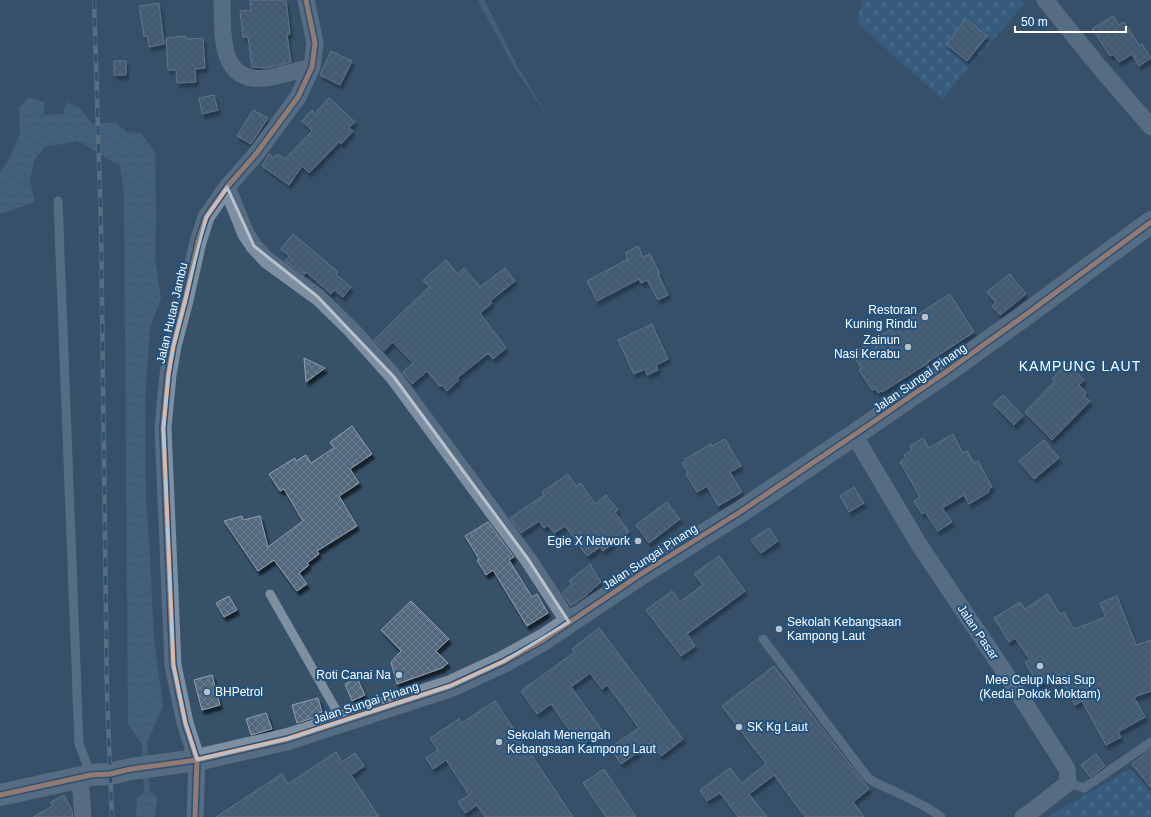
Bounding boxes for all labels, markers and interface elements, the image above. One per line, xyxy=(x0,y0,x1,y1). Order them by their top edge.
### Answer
scale bar xyxy=(1015,8,1126,34)
text: 50 m xyxy=(1021,15,1048,29)
street label: Jalan Hutan Jambu xyxy=(154,261,190,365)
place label: Restoran Kuning Rindu xyxy=(845,303,917,331)
marker: Restoran Kuning Rindu xyxy=(920,312,930,322)
place label: Zainun Nasi Kerabu xyxy=(834,333,900,361)
street label: Jalan Sungai Pinang xyxy=(871,341,969,415)
marker: Zainun Nasi Kerabu xyxy=(903,342,913,352)
district label: KAMPUNG LAUT xyxy=(1019,358,1141,374)
street label: Jalan Sungai Pinang xyxy=(600,521,700,593)
place label: Egie X Network xyxy=(547,534,631,548)
marker: Egie X Network xyxy=(633,536,643,546)
street label: Jalan Pasar xyxy=(954,602,1002,662)
place label: Sekolah Kebangsaan Kampong Laut xyxy=(787,615,901,643)
marker: Sekolah Kebangsaan Kampong Laut xyxy=(774,624,784,634)
marker: Mee Celup Nasi Sup (Kedai Pokok Moktam) xyxy=(1035,661,1045,671)
place label: Roti Canai Na xyxy=(316,668,391,682)
marker: Roti Canai Na xyxy=(394,670,404,680)
place label: Mee Celup Nasi Sup (Kedai Pokok Moktam) xyxy=(979,673,1101,701)
street label: Jalan Sungai Pinang xyxy=(311,679,421,727)
place label: BHPetrol xyxy=(215,685,263,699)
marker: BHPetrol xyxy=(202,687,212,697)
place label: SK Kg Laut xyxy=(747,720,808,734)
marker: SK Kg Laut xyxy=(734,722,744,732)
place label: Sekolah Menengah Kebangsaan Kampong Laut xyxy=(507,728,656,756)
marker: Sekolah Menengah Kebangsaan Kampong Laut xyxy=(494,737,504,747)

